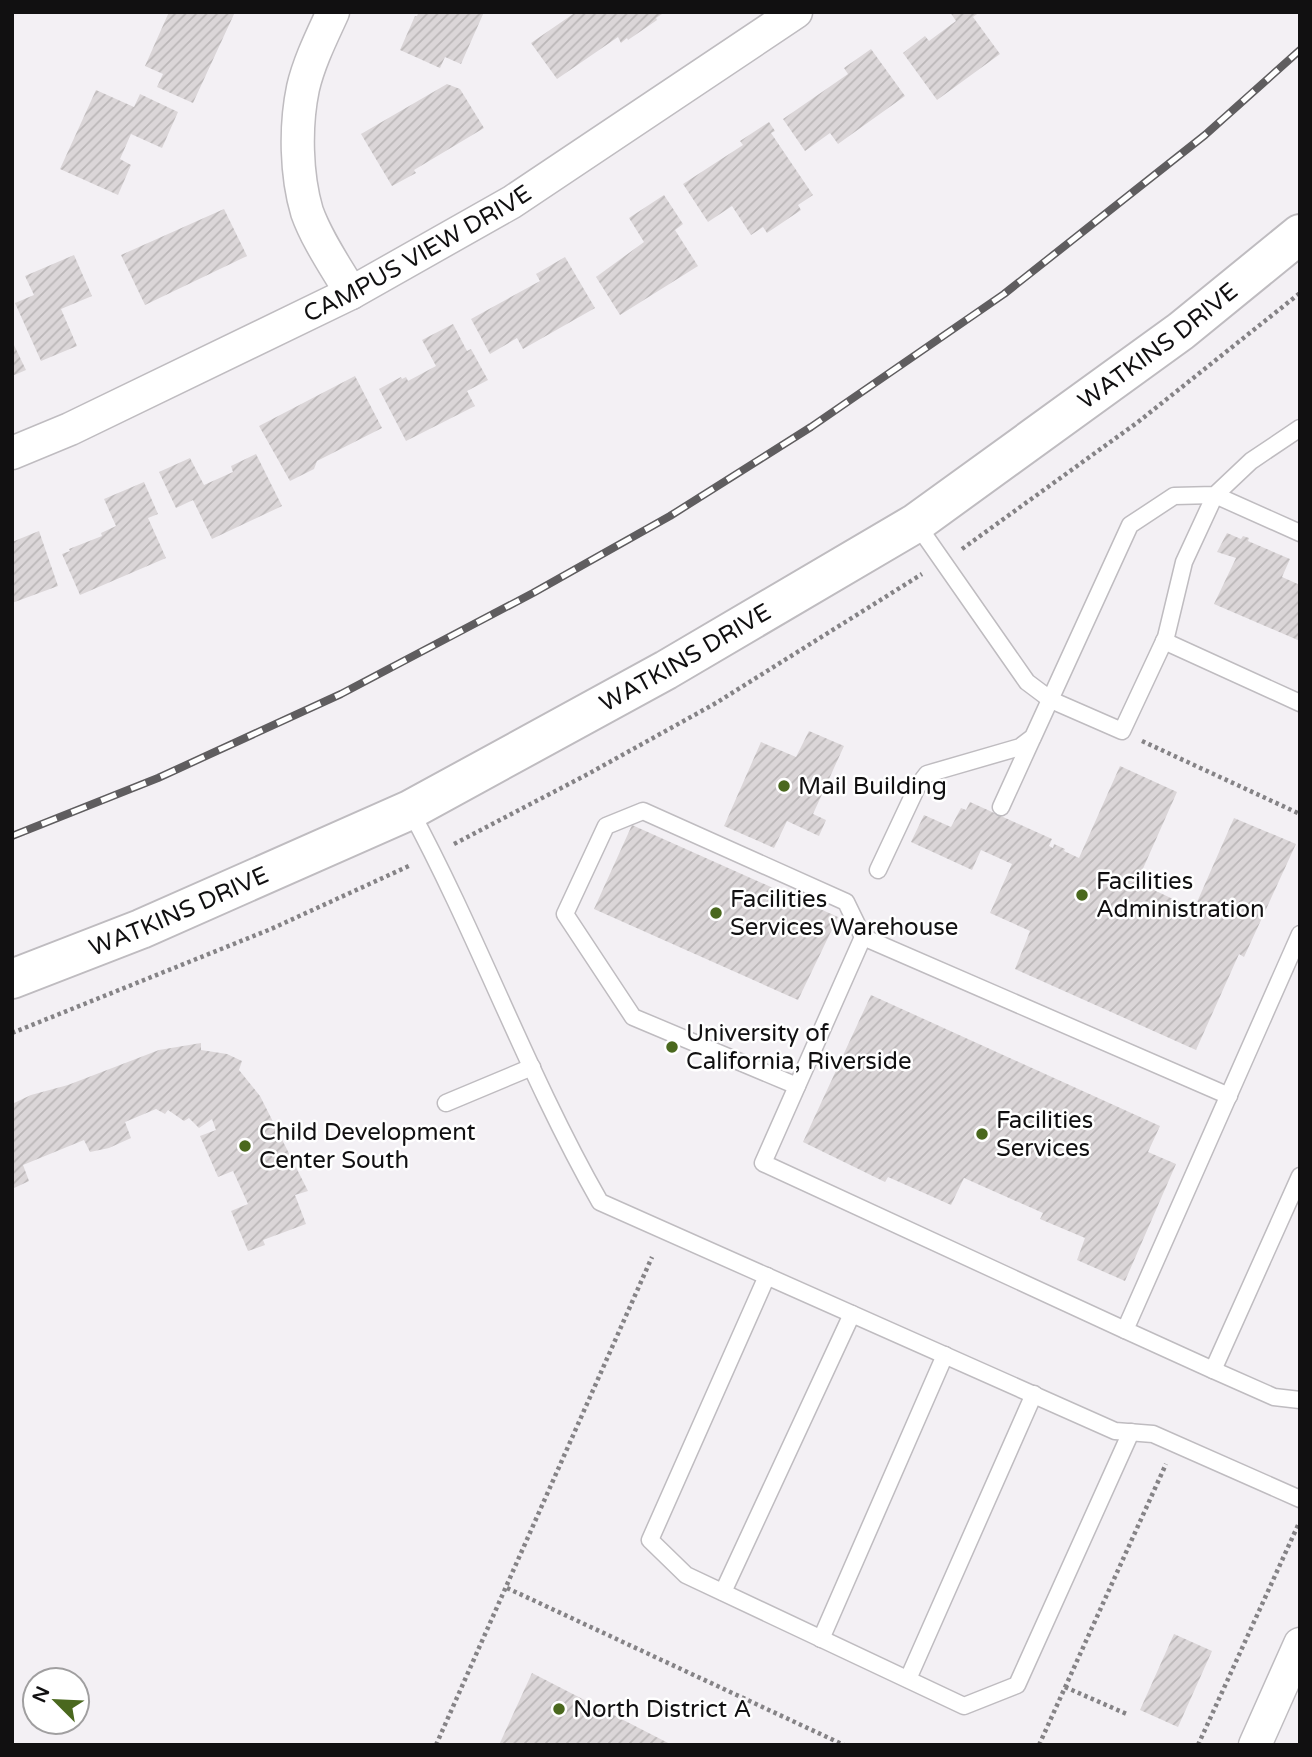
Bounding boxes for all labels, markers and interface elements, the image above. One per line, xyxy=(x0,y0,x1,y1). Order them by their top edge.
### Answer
street label: CAMPUS VIEW DRIVE xyxy=(299,179,537,328)
street label: WATKINS DRIVE xyxy=(1072,276,1243,415)
street label: WATKINS DRIVE xyxy=(595,597,776,718)
place label: Mail Building xyxy=(798,772,947,801)
marker: Mail Building xyxy=(776,778,792,794)
street label: WATKINS DRIVE xyxy=(85,860,273,962)
place label: Facilities Administration xyxy=(1096,867,1265,924)
place label: Facilities Services Warehouse xyxy=(730,885,958,942)
marker: Facilities Administration xyxy=(1074,887,1090,903)
marker: Facilities Services Warehouse xyxy=(708,905,724,921)
place label: University of California, Riverside xyxy=(686,1019,912,1076)
marker: University of California, Riverside xyxy=(664,1039,680,1055)
place label: Facilities Services xyxy=(996,1106,1093,1163)
place label: Child Development Center South xyxy=(259,1118,476,1175)
marker: Facilities Services xyxy=(974,1126,990,1142)
marker: Child Development Center South xyxy=(237,1138,253,1154)
north arrow xyxy=(21,1666,91,1736)
text: N xyxy=(28,1683,55,1706)
place label: North District A xyxy=(573,1695,751,1724)
marker: North District A xyxy=(551,1701,567,1717)

